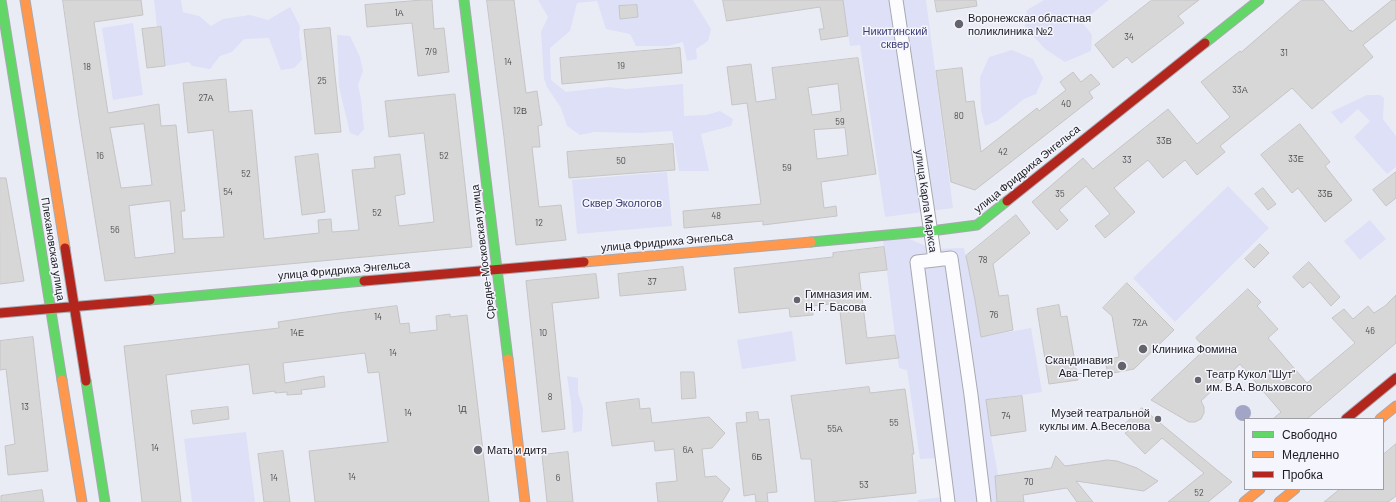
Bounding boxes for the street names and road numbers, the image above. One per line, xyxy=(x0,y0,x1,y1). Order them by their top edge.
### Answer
street label: улица Фридриха Энгельса xyxy=(971,122,1083,216)
street label: улица Карла Маркса xyxy=(912,149,940,253)
street label: Средне-Московская улица xyxy=(468,184,498,320)
street label: Плехановская улица xyxy=(38,196,68,302)
street label: улица Фридриха Энгельса xyxy=(600,230,734,254)
street label: улица Фридриха Энгельса xyxy=(277,258,411,282)

